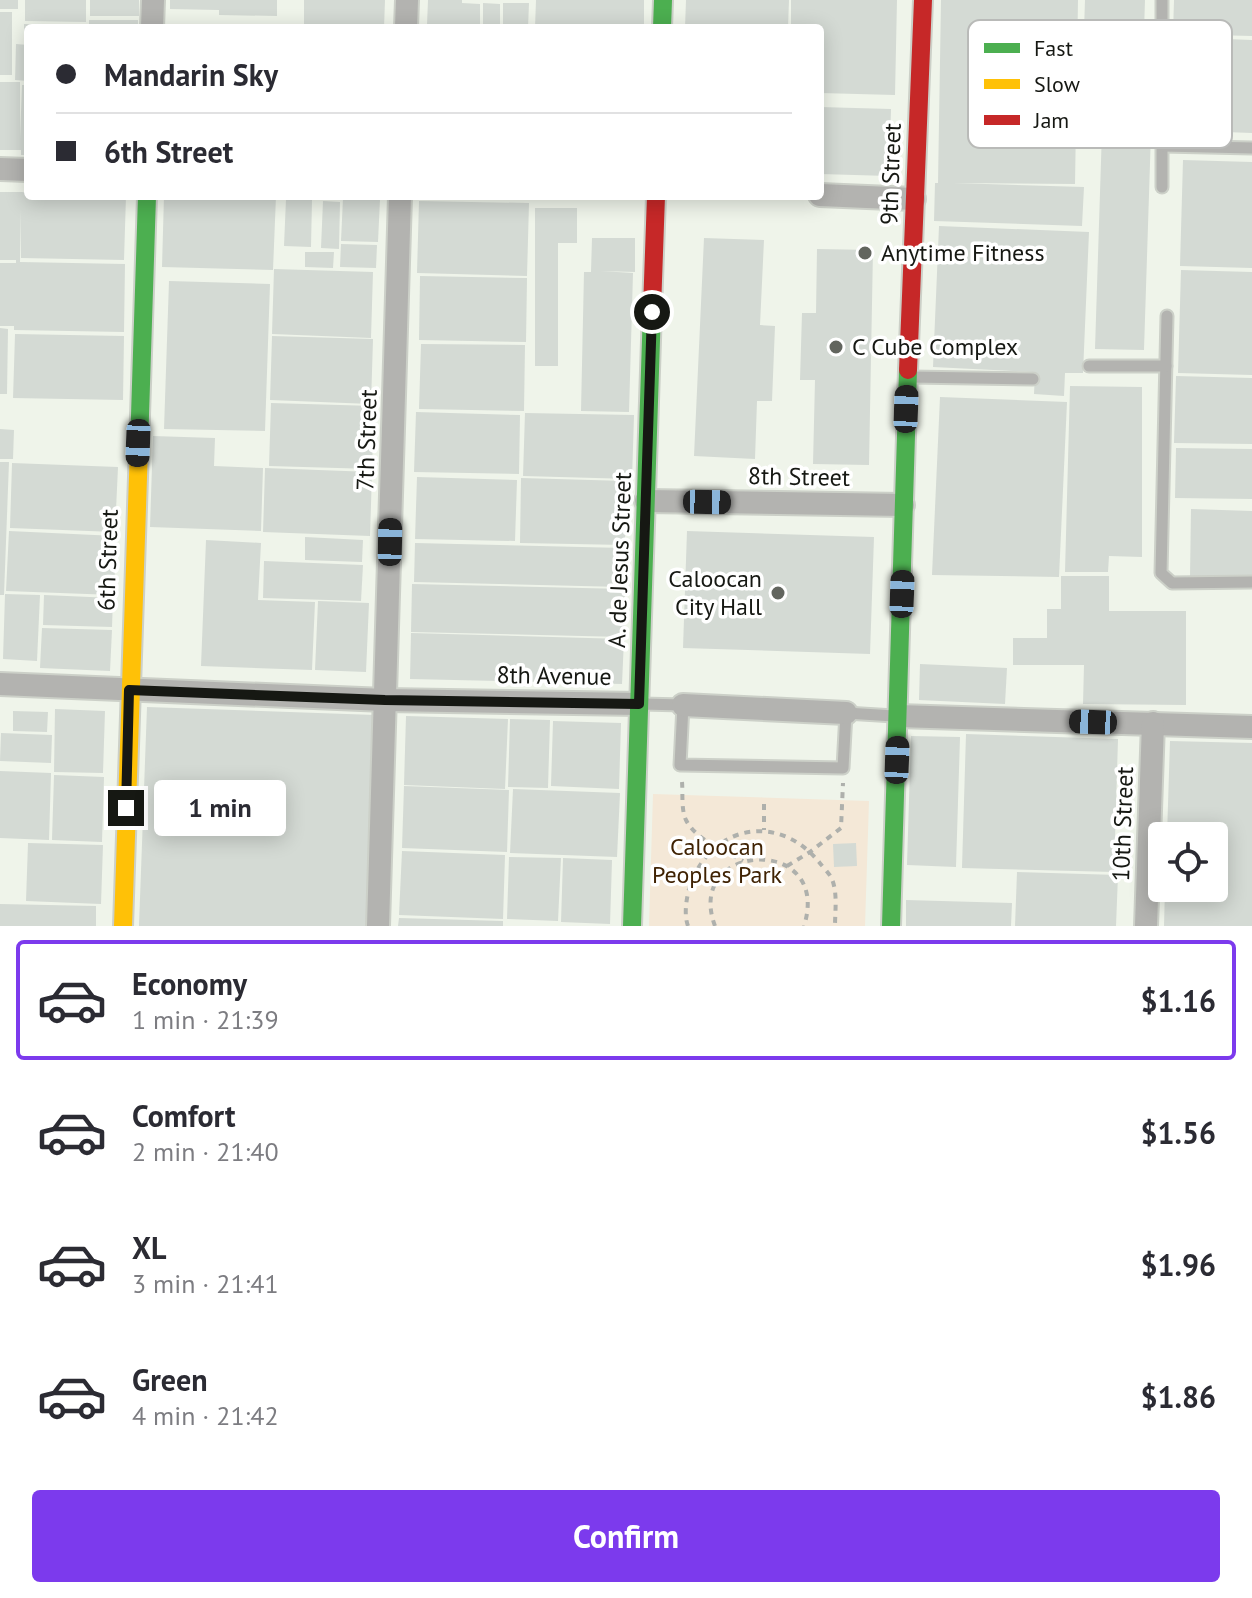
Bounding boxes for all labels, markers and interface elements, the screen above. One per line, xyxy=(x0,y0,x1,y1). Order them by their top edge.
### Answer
legend xyxy=(968,20,1232,148)
text: Fast xyxy=(1034,34,1074,62)
text: Mandarin Sky xyxy=(104,55,278,94)
text: Slow xyxy=(1034,70,1080,98)
text: Jam xyxy=(1033,106,1069,134)
street label: 9th Street xyxy=(873,122,908,226)
text: 6th Street xyxy=(104,132,233,171)
place label: Anytime Fitness xyxy=(881,237,1045,268)
marker: Anytime Fitness xyxy=(856,244,874,262)
route start xyxy=(634,294,670,330)
place label: C Cube Complex xyxy=(852,331,1018,362)
marker: C Cube Complex xyxy=(827,338,845,356)
car xyxy=(893,385,919,433)
street label: 7th Street xyxy=(349,389,384,491)
car xyxy=(125,419,151,467)
street label: 8th Street xyxy=(748,460,850,493)
street label: A. de Jesus Street xyxy=(601,472,638,648)
car xyxy=(683,490,731,514)
street label: 6th Street xyxy=(90,508,125,612)
car xyxy=(378,518,402,566)
place label: Caloocan City Hall xyxy=(668,563,762,622)
car xyxy=(889,570,915,618)
marker: Caloocan City Hall xyxy=(769,584,787,602)
street label: 8th Avenue xyxy=(496,659,612,692)
car xyxy=(1069,709,1117,735)
car xyxy=(884,736,910,784)
street label: 10th Street xyxy=(1105,766,1140,882)
callout: 1 min xyxy=(154,780,286,836)
route end xyxy=(108,790,144,826)
text: 1 min xyxy=(188,791,252,824)
map controls xyxy=(1148,822,1228,902)
button: locate xyxy=(1148,822,1228,902)
park label: Caloocan Peoples Park xyxy=(652,831,783,890)
icon: car xyxy=(36,964,108,1036)
text: Economy xyxy=(132,964,247,1003)
text: $1.16 xyxy=(1141,981,1216,1020)
text: 1 min · 21:39 xyxy=(132,1003,279,1036)
icon: car xyxy=(36,1096,108,1168)
text: Comfort xyxy=(132,1096,235,1135)
text: $1.56 xyxy=(1141,1113,1216,1152)
text: 2 min · 21:40 xyxy=(132,1135,279,1168)
icon: car xyxy=(36,1228,108,1300)
text: XL xyxy=(132,1228,166,1267)
text: $1.96 xyxy=(1141,1245,1216,1284)
text: 3 min · 21:41 xyxy=(132,1267,279,1300)
icon: car xyxy=(36,1360,108,1432)
text: Green xyxy=(132,1360,207,1399)
text: $1.86 xyxy=(1141,1377,1216,1416)
text: 4 min · 21:42 xyxy=(132,1399,279,1432)
button: Confirm xyxy=(32,1490,1220,1582)

